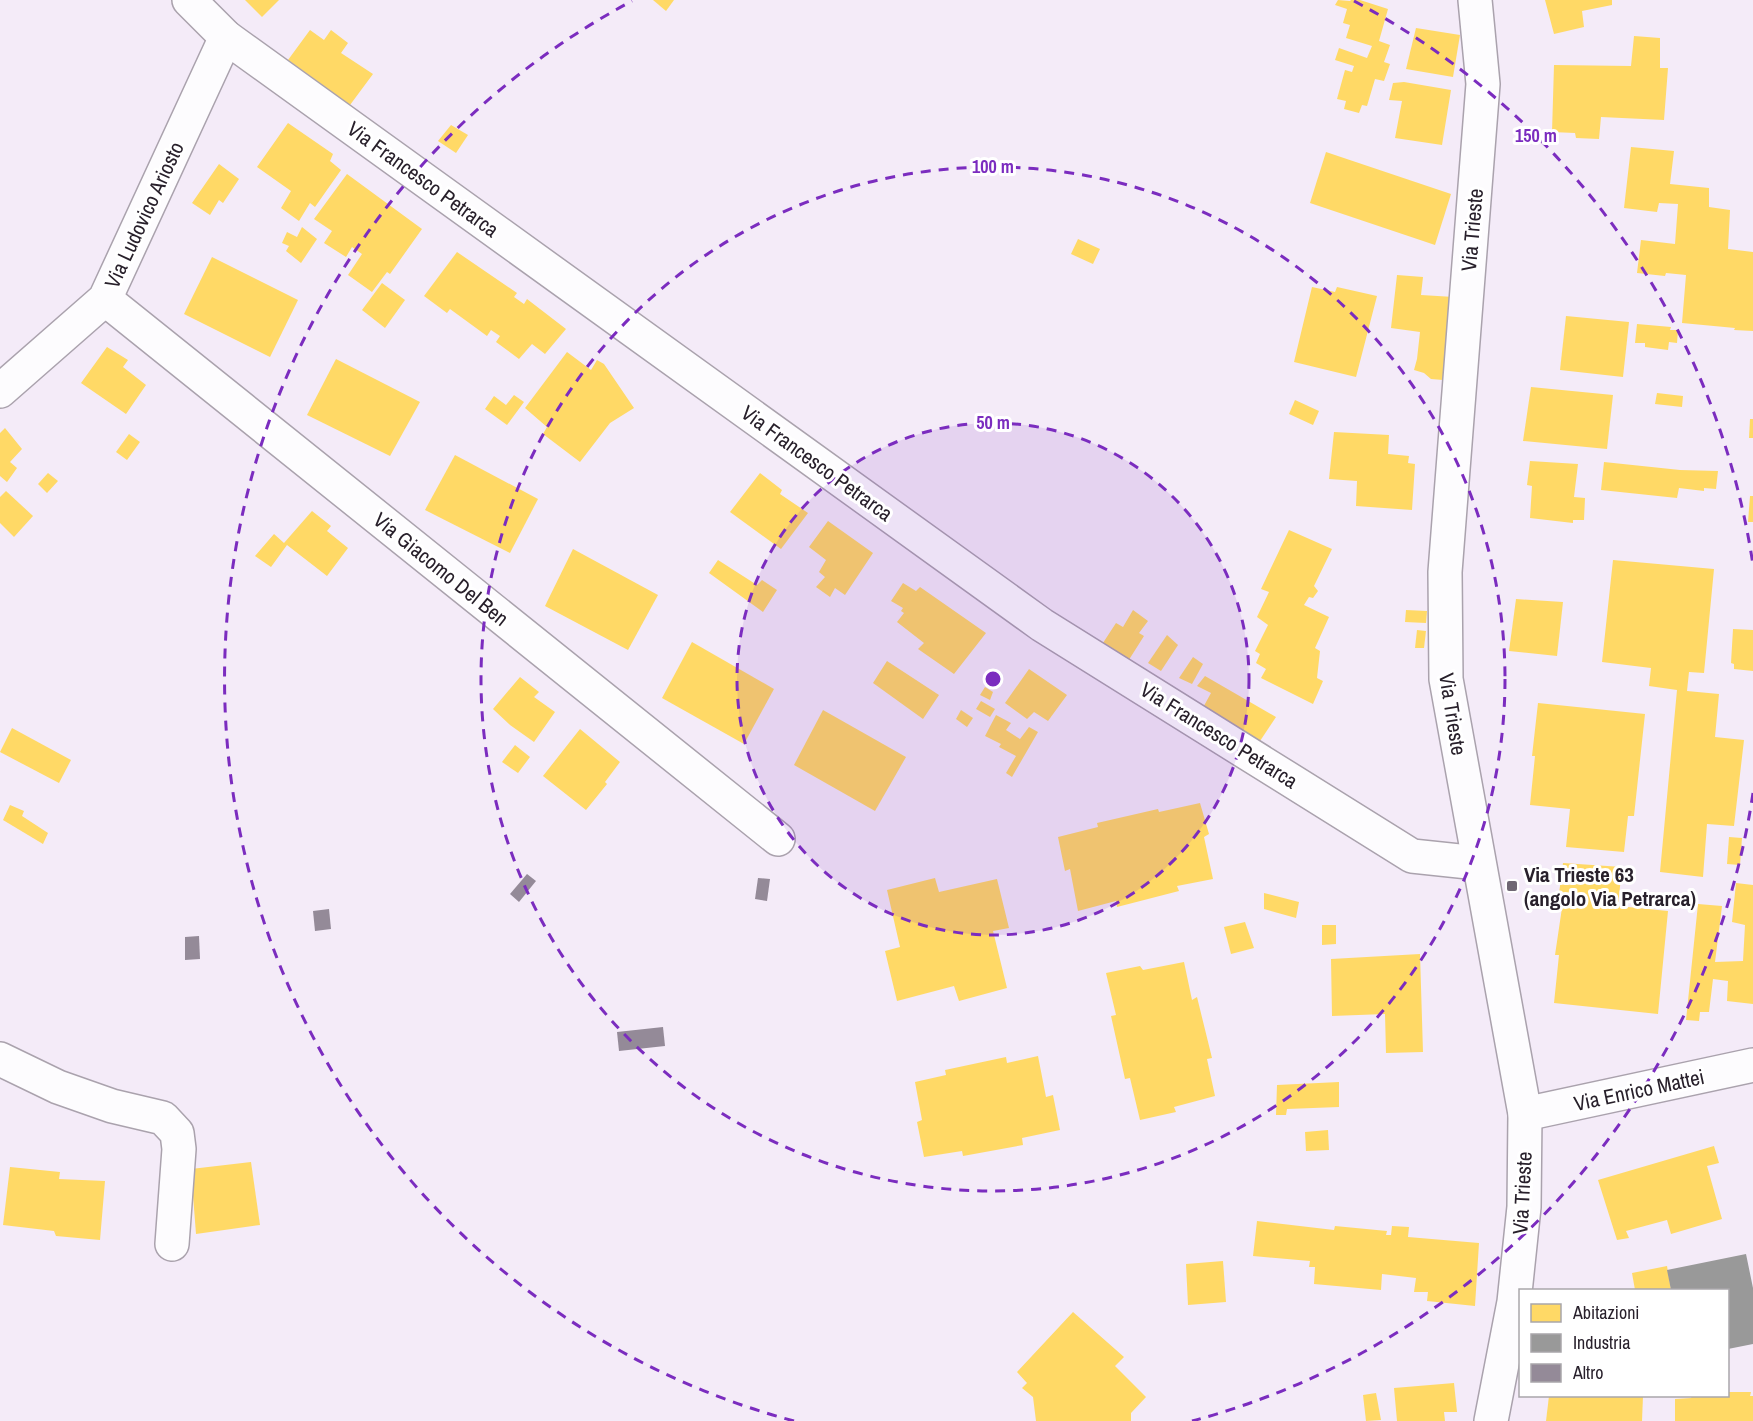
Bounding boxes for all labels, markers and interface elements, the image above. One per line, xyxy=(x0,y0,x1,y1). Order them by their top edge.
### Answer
street label: Via Francesco Petrarca xyxy=(341,114,505,244)
text: 150 m xyxy=(1515,123,1557,148)
street label: Via Ludovico Ariosto xyxy=(97,137,191,293)
text: 100 m xyxy=(972,154,1014,179)
street label: Via Trieste xyxy=(1454,187,1490,273)
street label: Via Francesco Petrarca xyxy=(735,398,899,528)
text: 50 m xyxy=(976,410,1010,435)
street label: Via Giacomo Del Ben xyxy=(367,505,515,633)
centre of rings xyxy=(983,669,1003,689)
street label: Via Trieste xyxy=(1432,671,1474,757)
street label: Via Francesco Petrarca xyxy=(1135,675,1304,795)
place label: Via Trieste 63 (angolo Via Petrarca) xyxy=(1524,860,1696,913)
marker: Via Trieste 63 (angolo Via Petrarca) xyxy=(1505,879,1519,893)
street label: Via Enrico Mattei xyxy=(1571,1062,1707,1118)
street label: Via Trieste xyxy=(1505,1151,1539,1235)
legend xyxy=(1519,1289,1729,1397)
text: Abitazioni xyxy=(1572,1300,1639,1325)
text: Industria xyxy=(1573,1330,1630,1355)
text: Altro xyxy=(1572,1360,1603,1385)

